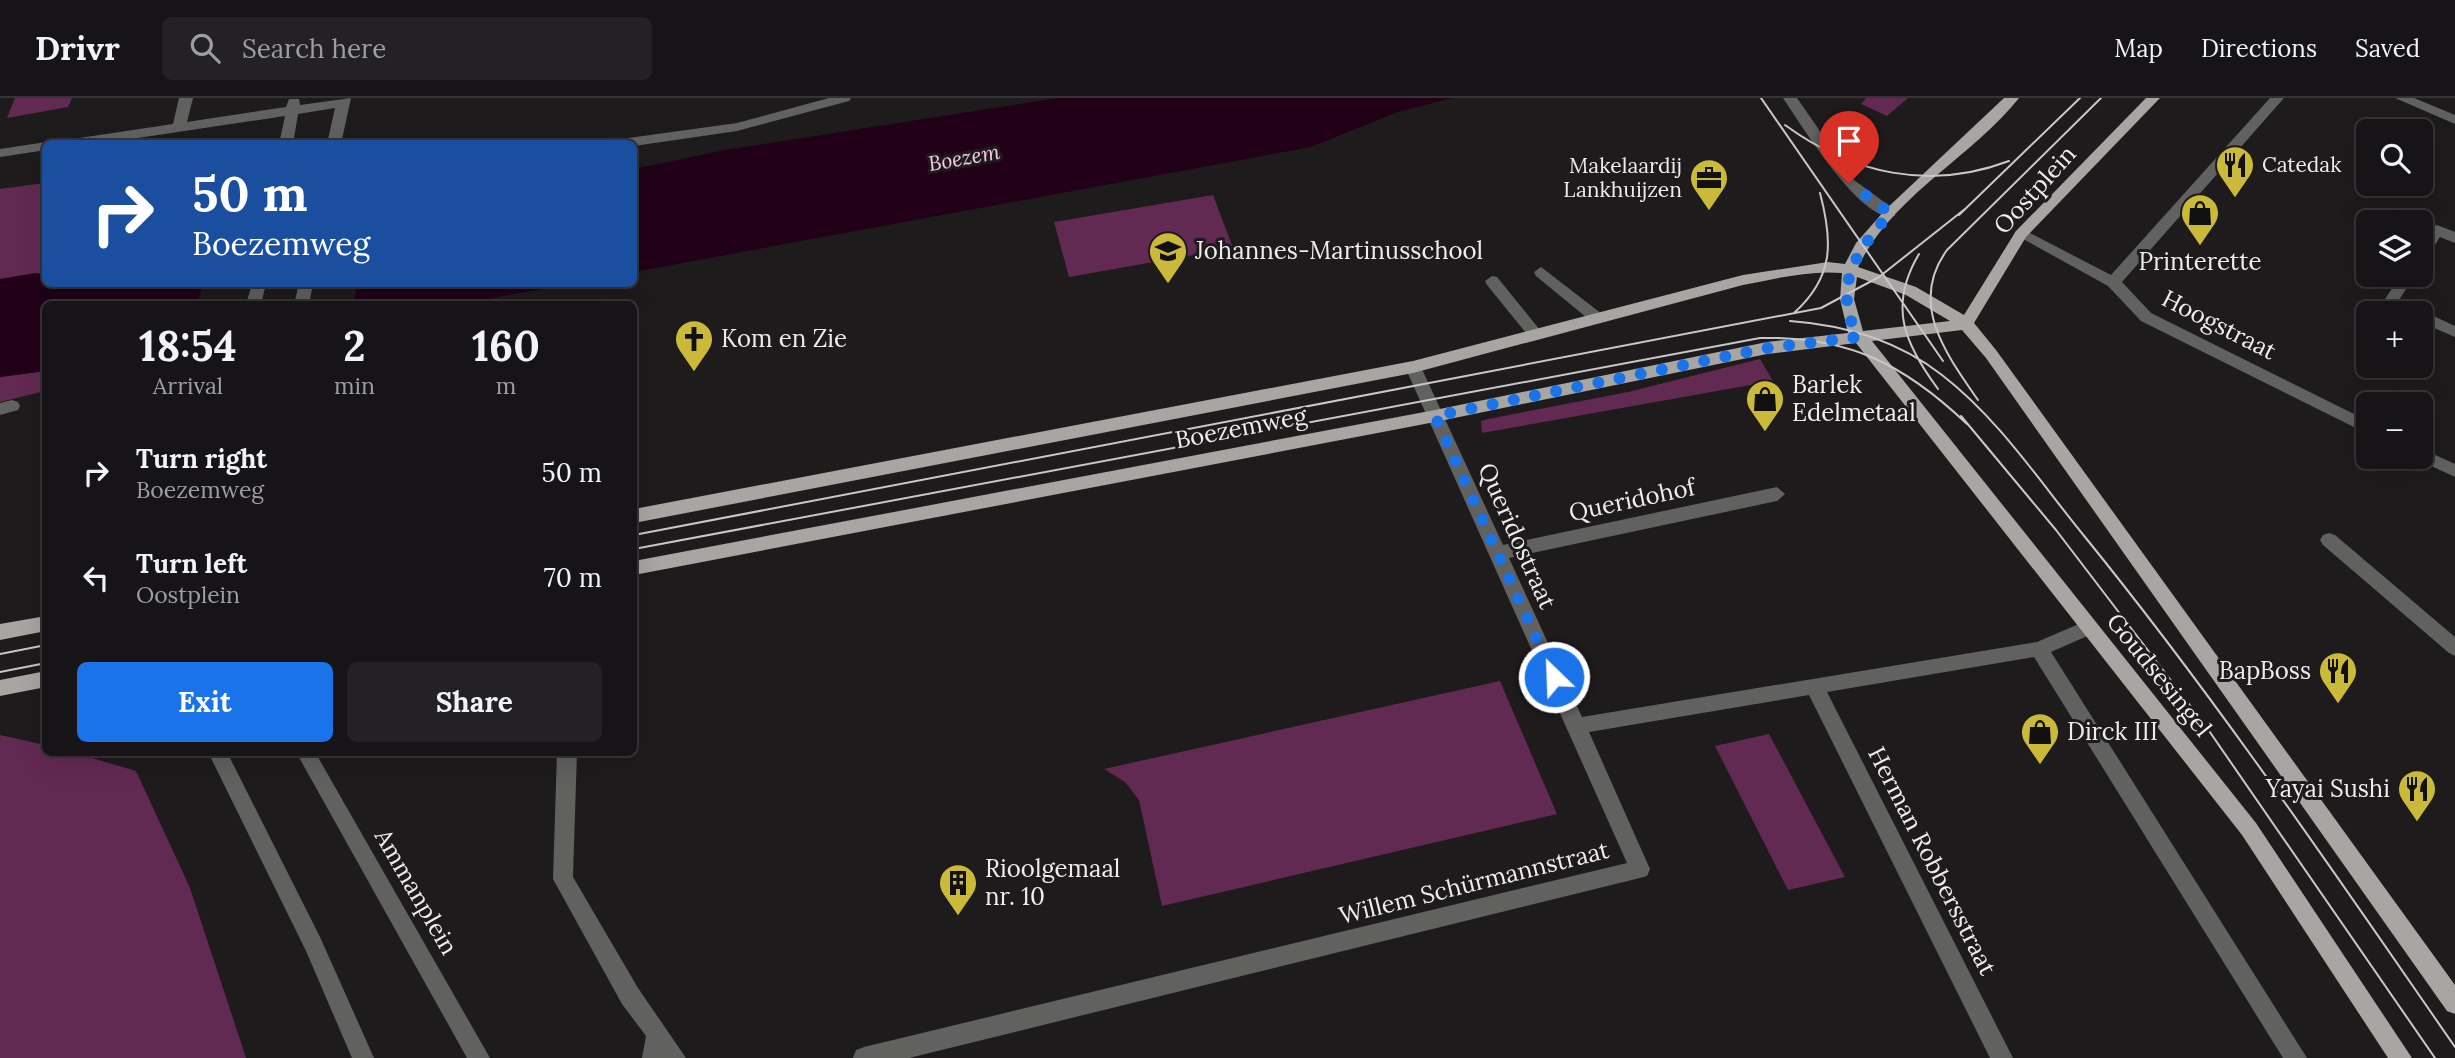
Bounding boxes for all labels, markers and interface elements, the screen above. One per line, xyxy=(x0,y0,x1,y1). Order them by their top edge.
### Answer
search box xyxy=(162,17,652,80)
text: Drivr xyxy=(35,27,120,69)
icon: search xyxy=(186,29,224,67)
text: Search here xyxy=(242,32,386,65)
text: Map xyxy=(2114,33,2163,64)
text: Directions xyxy=(2201,33,2317,64)
text: Saved xyxy=(2355,33,2420,64)
pin xyxy=(1819,111,1879,183)
map controls xyxy=(2356,119,2433,469)
button: search xyxy=(2356,119,2433,196)
icon: arrive xyxy=(1830,122,1868,160)
water label: Boezem xyxy=(926,138,1002,177)
street label: Oostplein xyxy=(1987,139,2082,240)
restaurant icon: Catedak xyxy=(2214,144,2256,199)
place label: Catedak xyxy=(2262,151,2342,178)
place label: Makelaardij Lankhuijzen xyxy=(1563,152,1682,203)
office icon: Makelaardij Lankhuijzen xyxy=(1688,157,1730,212)
text: 50 m xyxy=(192,162,308,224)
icon: right xyxy=(77,168,168,259)
shop icon: Printerette xyxy=(2179,192,2221,247)
button: layers xyxy=(2356,210,2433,287)
text: Boezemweg xyxy=(192,223,370,264)
school or university icon: Johannes-Martinusschool xyxy=(1147,230,1189,285)
place label: Johannes-Martinusschool xyxy=(1194,235,1483,266)
place label: Printerette xyxy=(2138,246,2262,277)
street label: Hoogstraat xyxy=(2157,283,2282,367)
button: + xyxy=(2356,301,2433,378)
church icon: Kom en Zie xyxy=(673,318,715,373)
text: 18:54 xyxy=(139,319,237,373)
text: 2 xyxy=(343,319,366,373)
text: 160 xyxy=(472,319,540,373)
place label: Kom en Zie xyxy=(721,323,847,354)
place label: Barlek Edelmetaal xyxy=(1792,369,1916,428)
text: Arrival xyxy=(153,371,223,400)
text: min xyxy=(334,371,375,400)
text: m xyxy=(496,371,516,400)
shop icon: Barlek Edelmetaal xyxy=(1744,378,1786,433)
button: − xyxy=(2356,392,2433,469)
street label: Boezemweg xyxy=(1172,399,1310,455)
text: Turn right xyxy=(136,442,267,475)
icon: right xyxy=(77,454,115,492)
text: 50 m xyxy=(542,456,602,489)
street label: Queridostraat xyxy=(1471,458,1564,614)
street label: Queridohof xyxy=(1566,471,1700,528)
text: Boezemweg xyxy=(136,475,264,504)
text: Turn left xyxy=(136,547,247,580)
icon: left xyxy=(77,559,115,597)
text: 70 m xyxy=(544,561,602,594)
text: Oostplein xyxy=(136,580,240,609)
street label: Goudsesingel xyxy=(2100,607,2219,743)
position arrow xyxy=(1517,640,1591,714)
restaurant icon: BapBoss xyxy=(2317,650,2359,705)
place label: BapBoss xyxy=(2219,655,2311,686)
button: Exit xyxy=(77,662,333,742)
button: Share xyxy=(347,662,602,742)
shop icon: Dirck III xyxy=(2019,711,2061,766)
place label: Dirck III xyxy=(2067,716,2158,747)
street label: Herman Robbersstraat xyxy=(1861,741,2004,981)
restaurant icon: Yayai Sushi xyxy=(2396,768,2438,823)
place label: Yayai Sushi xyxy=(2265,773,2390,804)
street label: Ammanplein xyxy=(367,822,465,960)
street label: Willem Schürmannstraat xyxy=(1336,834,1613,931)
place label: Rioolgemaal nr. 10 xyxy=(985,853,1120,912)
building icon: Rioolgemaal nr. 10 xyxy=(937,862,979,917)

